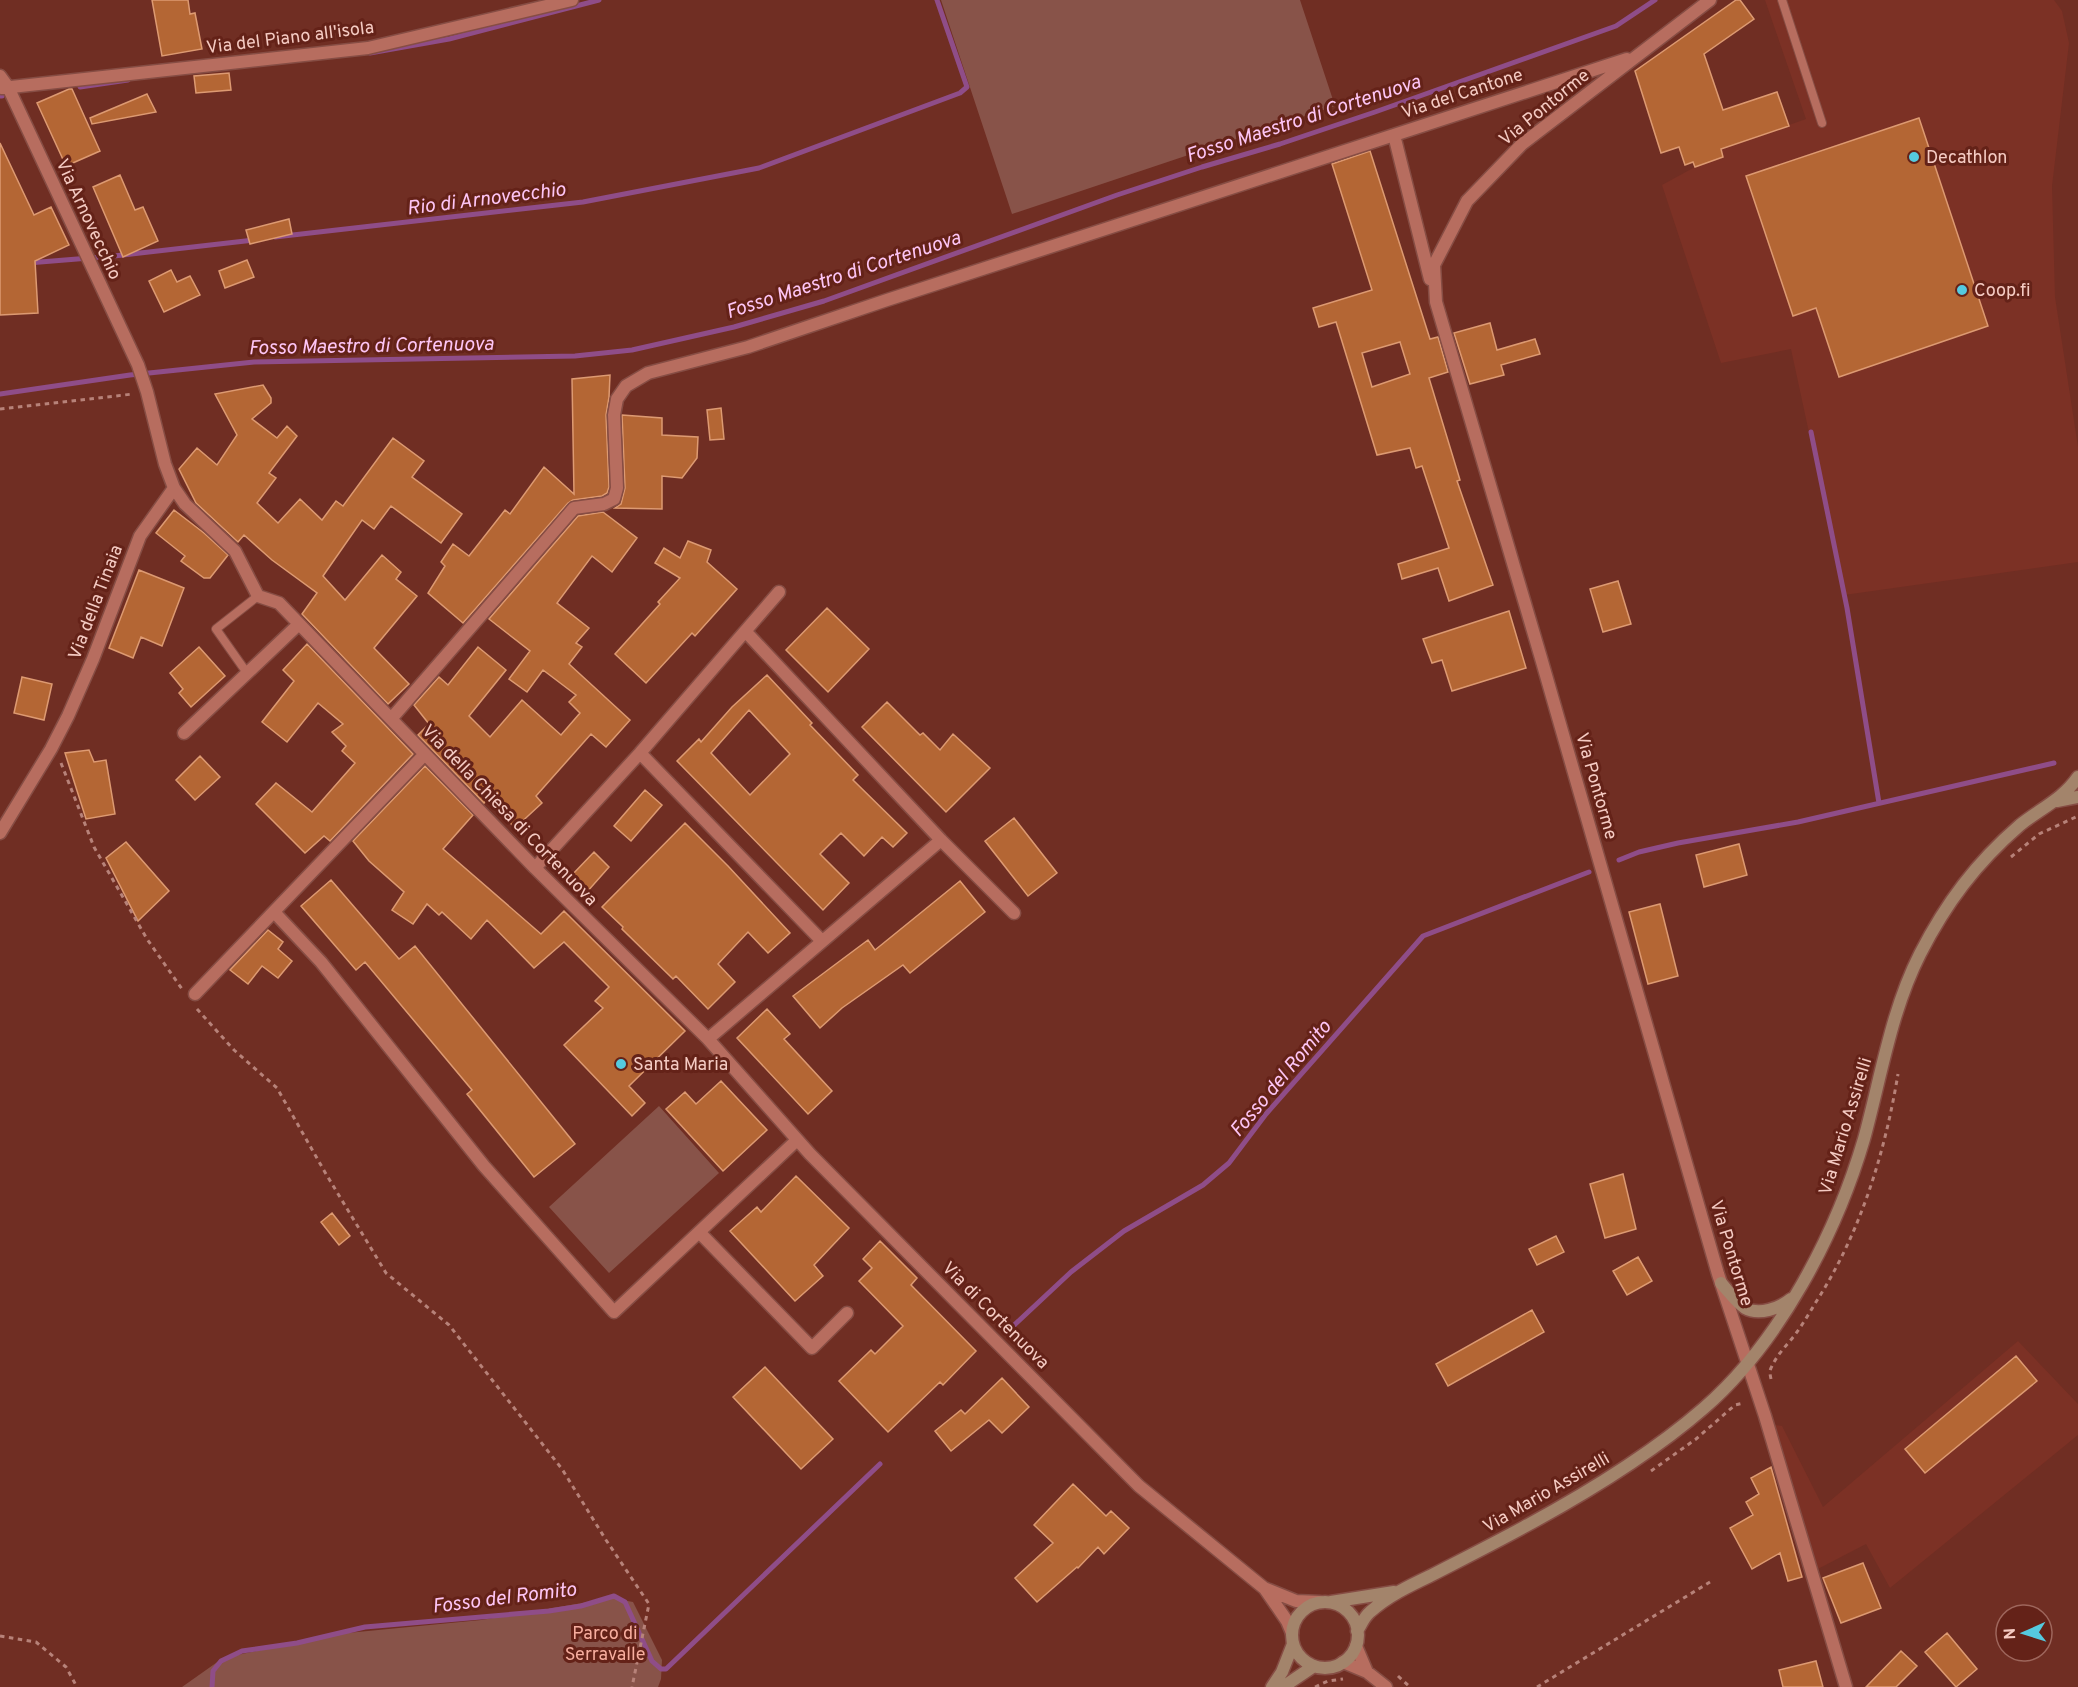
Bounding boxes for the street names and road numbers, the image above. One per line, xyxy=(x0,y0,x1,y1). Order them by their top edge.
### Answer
street label: Via del Piano all'isola xyxy=(205,17,375,60)
street label: Via del Cantone xyxy=(1399,64,1526,125)
street label: Via Pontorme xyxy=(1495,65,1595,152)
street label: Via Arnovecchio xyxy=(50,155,126,284)
street label: Via della Tinaia xyxy=(64,542,129,663)
street label: Via della Chiesa di Cortenuova xyxy=(416,720,602,912)
street label: Via Pontorme xyxy=(1569,730,1622,842)
street label: Via Mario Assirelli xyxy=(1815,1055,1878,1198)
street label: Via Pontorme xyxy=(1703,1198,1758,1309)
street label: Via di Cortenuova xyxy=(936,1257,1054,1375)
street label: Via Mario Assirelli xyxy=(1479,1448,1614,1539)

